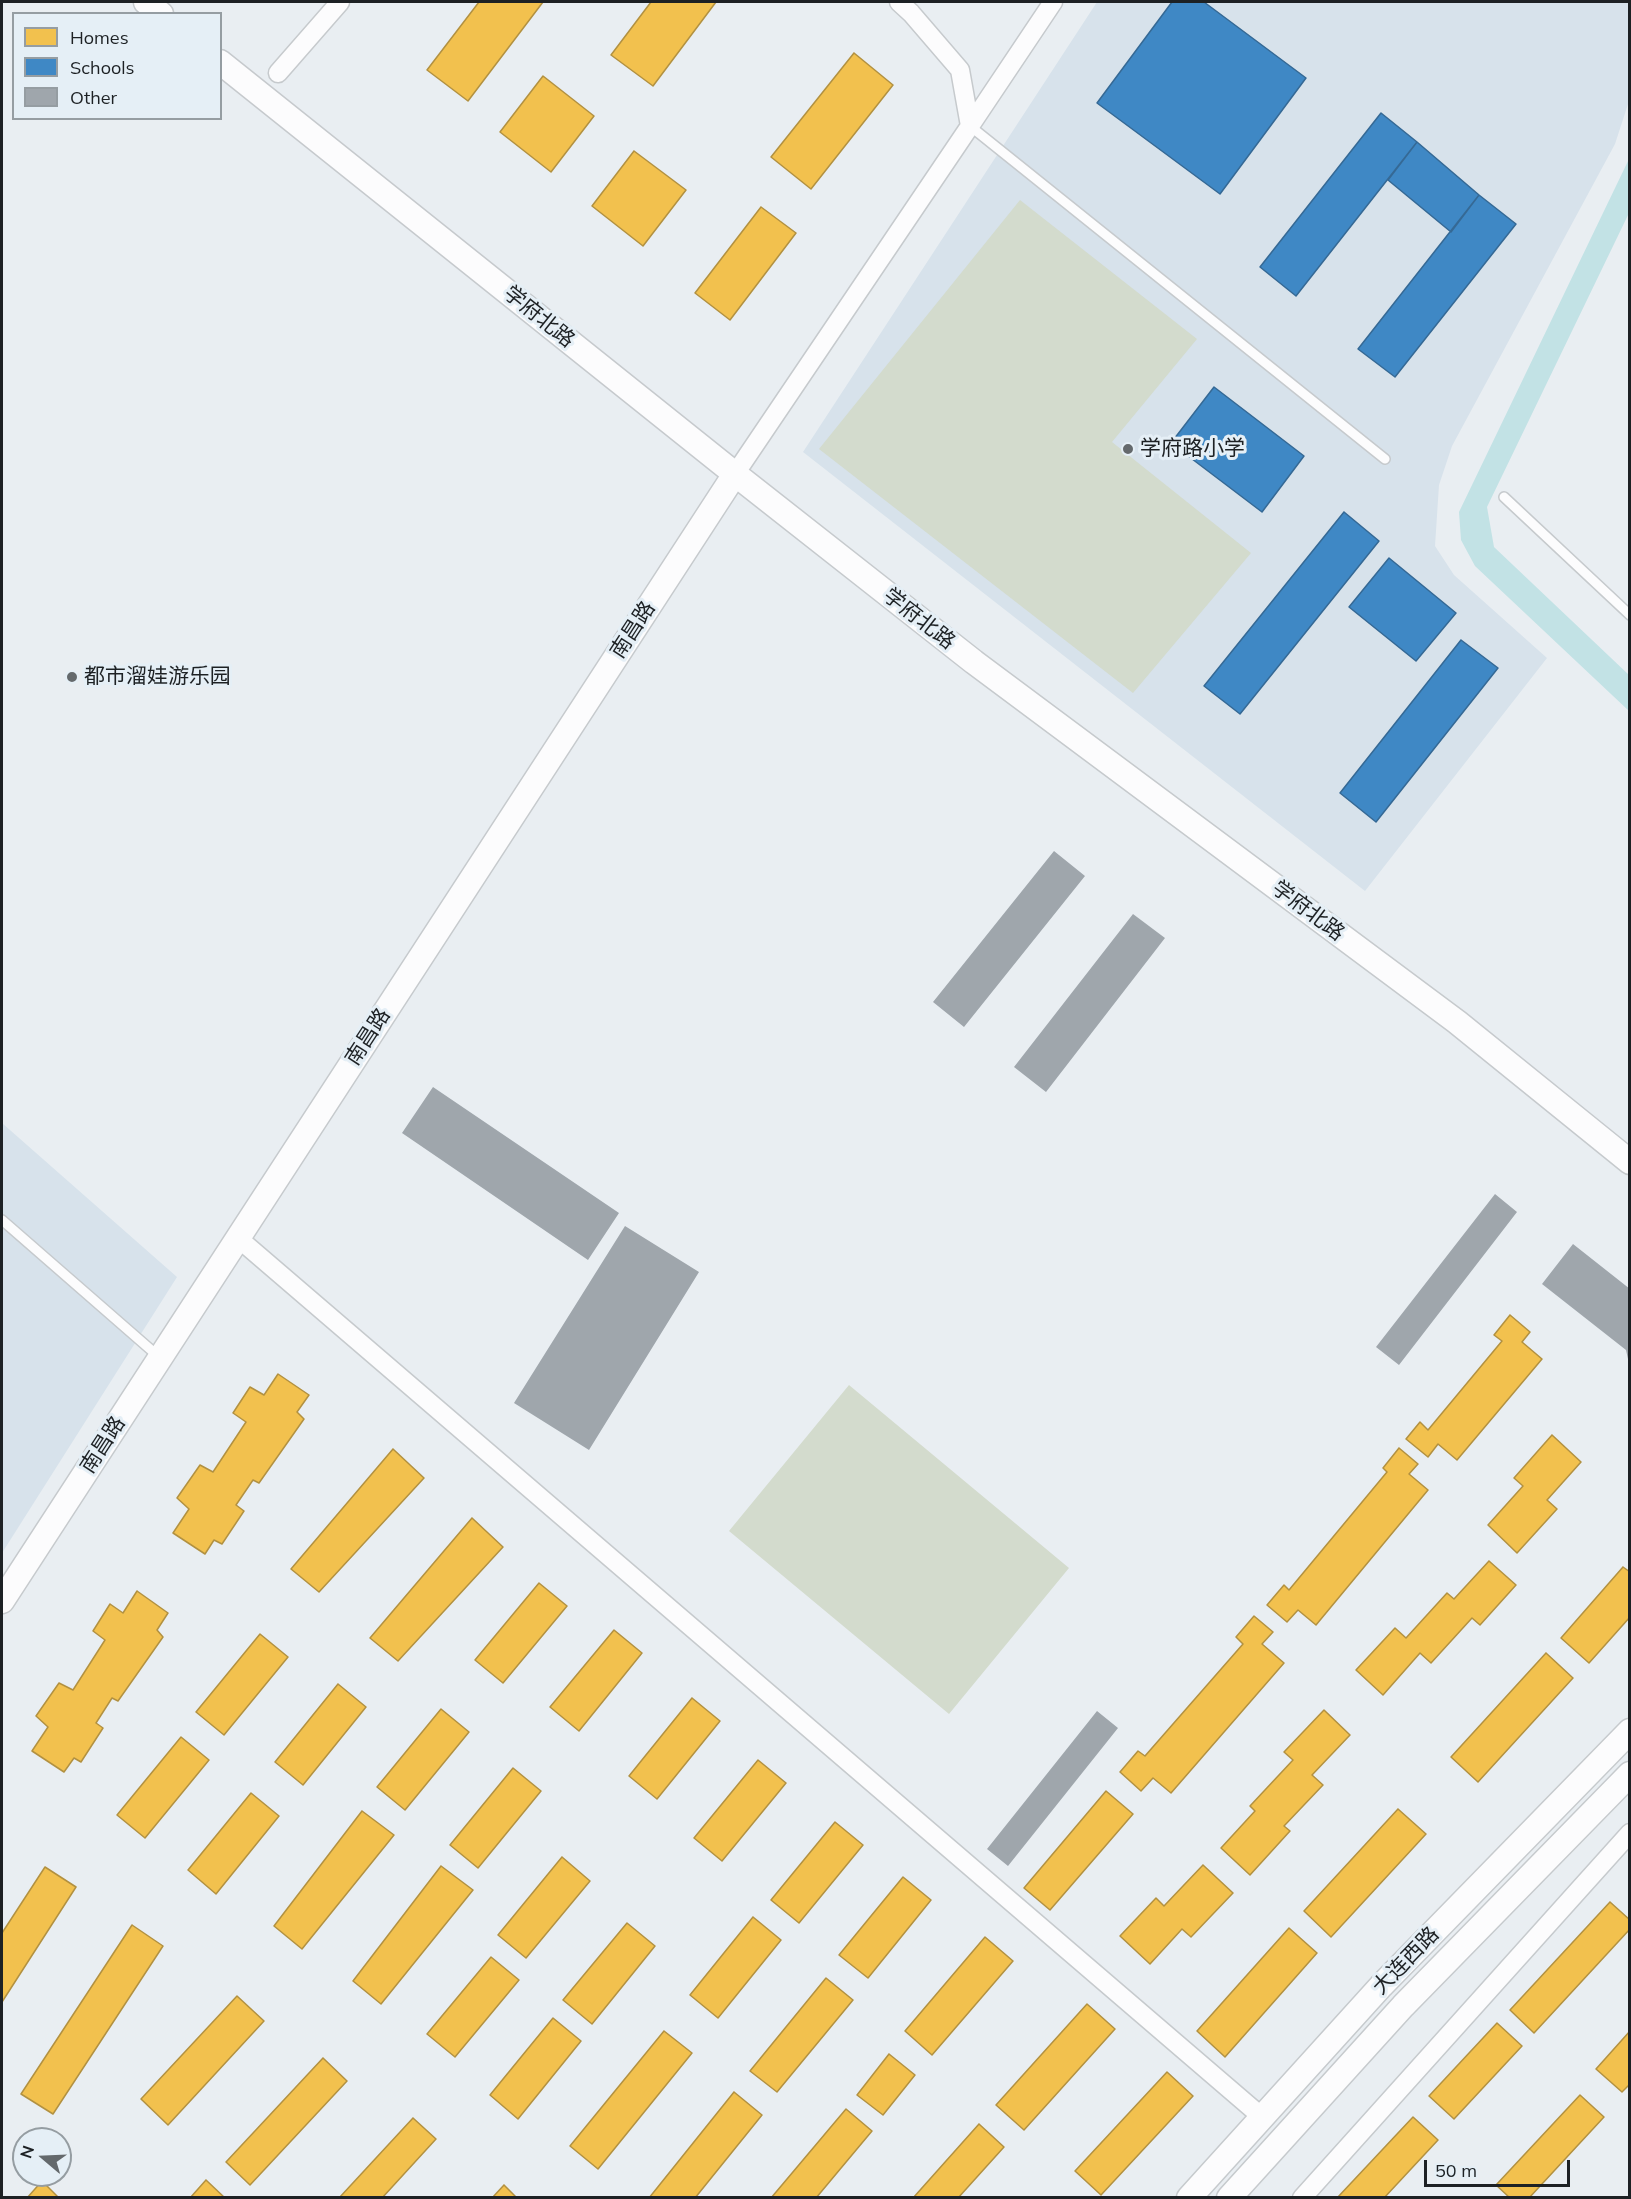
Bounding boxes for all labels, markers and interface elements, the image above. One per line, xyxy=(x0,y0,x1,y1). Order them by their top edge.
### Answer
legend xyxy=(12,12,222,120)
text: Homes xyxy=(70,26,129,49)
text: Schools xyxy=(70,56,134,79)
text: Other xyxy=(70,86,117,109)
street label: 学府北路 xyxy=(498,281,580,353)
place label: 学府路小学 xyxy=(1140,436,1245,462)
marker: 学府路小学 xyxy=(1121,442,1135,456)
street label: 学府北路 xyxy=(878,583,960,655)
street label: 南昌路 xyxy=(605,597,661,663)
place label: 都市溜娃游乐园 xyxy=(84,664,231,690)
marker: 都市溜娃游乐园 xyxy=(65,670,79,684)
street label: 学府北路 xyxy=(1267,876,1349,946)
street label: 南昌路 xyxy=(340,1004,396,1070)
street label: 南昌路 xyxy=(75,1412,131,1478)
street label: 大连西路 xyxy=(1368,1922,1444,2000)
north arrow xyxy=(12,2127,72,2187)
text: N xyxy=(15,2143,38,2161)
scale bar xyxy=(1427,2148,1572,2186)
text: 50 m xyxy=(1435,2159,1477,2182)

